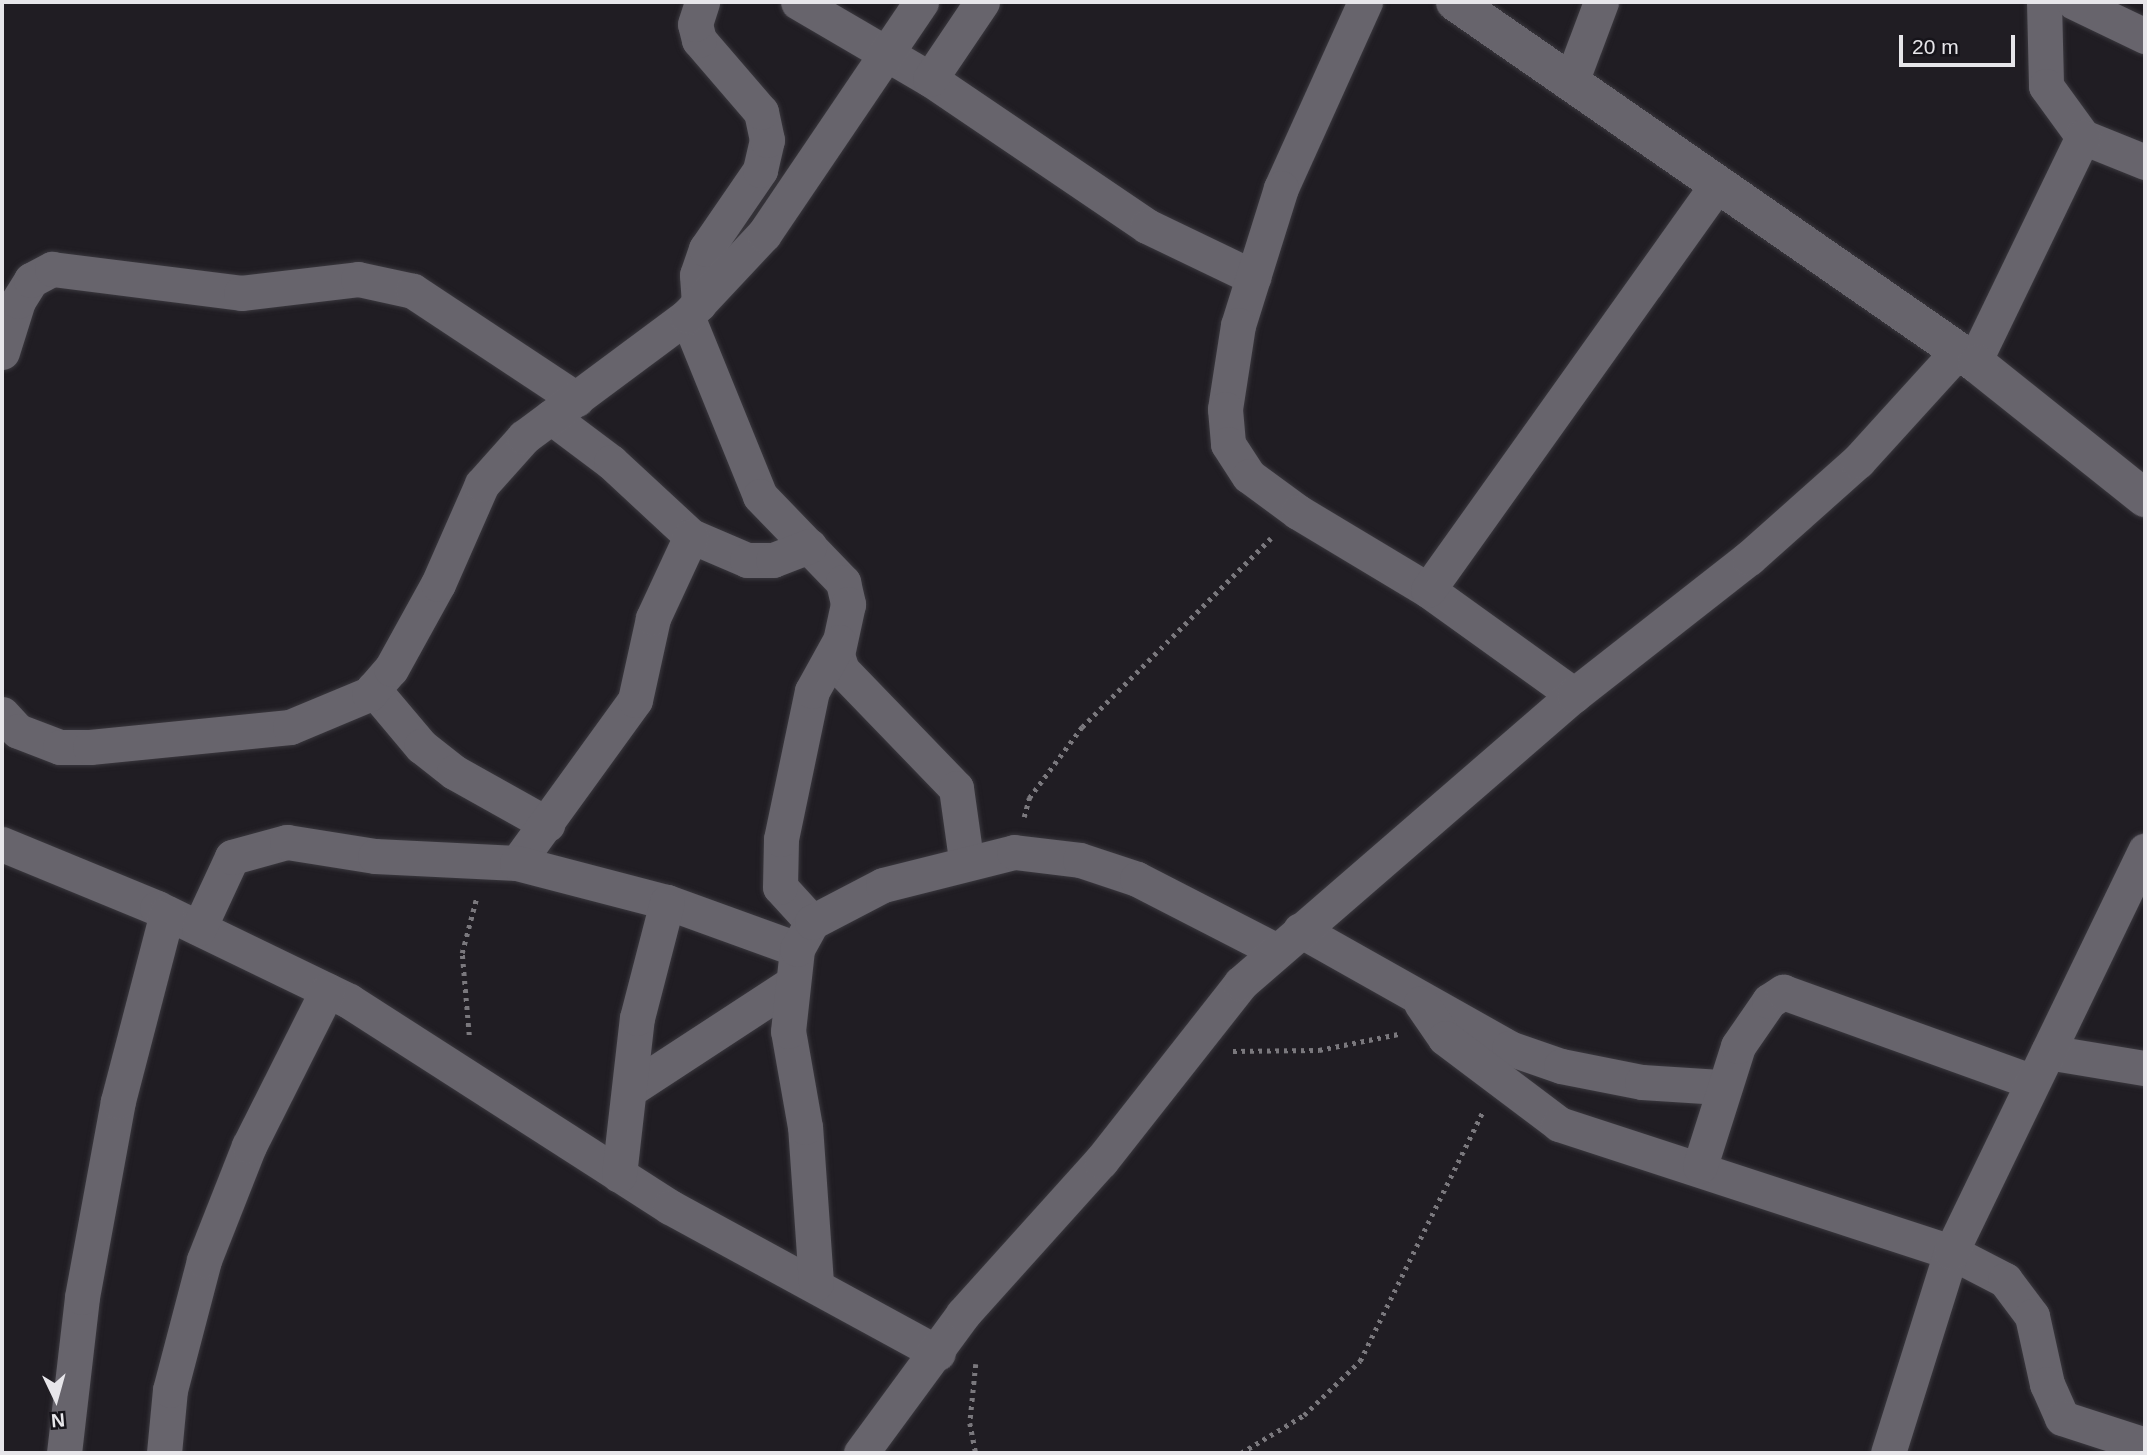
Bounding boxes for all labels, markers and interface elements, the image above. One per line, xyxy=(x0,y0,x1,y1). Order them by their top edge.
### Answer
scale bar xyxy=(1902,21,2018,65)
text: 20 m xyxy=(1912,35,1959,58)
north arrow xyxy=(21,1364,91,1434)
text: N xyxy=(50,1409,66,1431)

